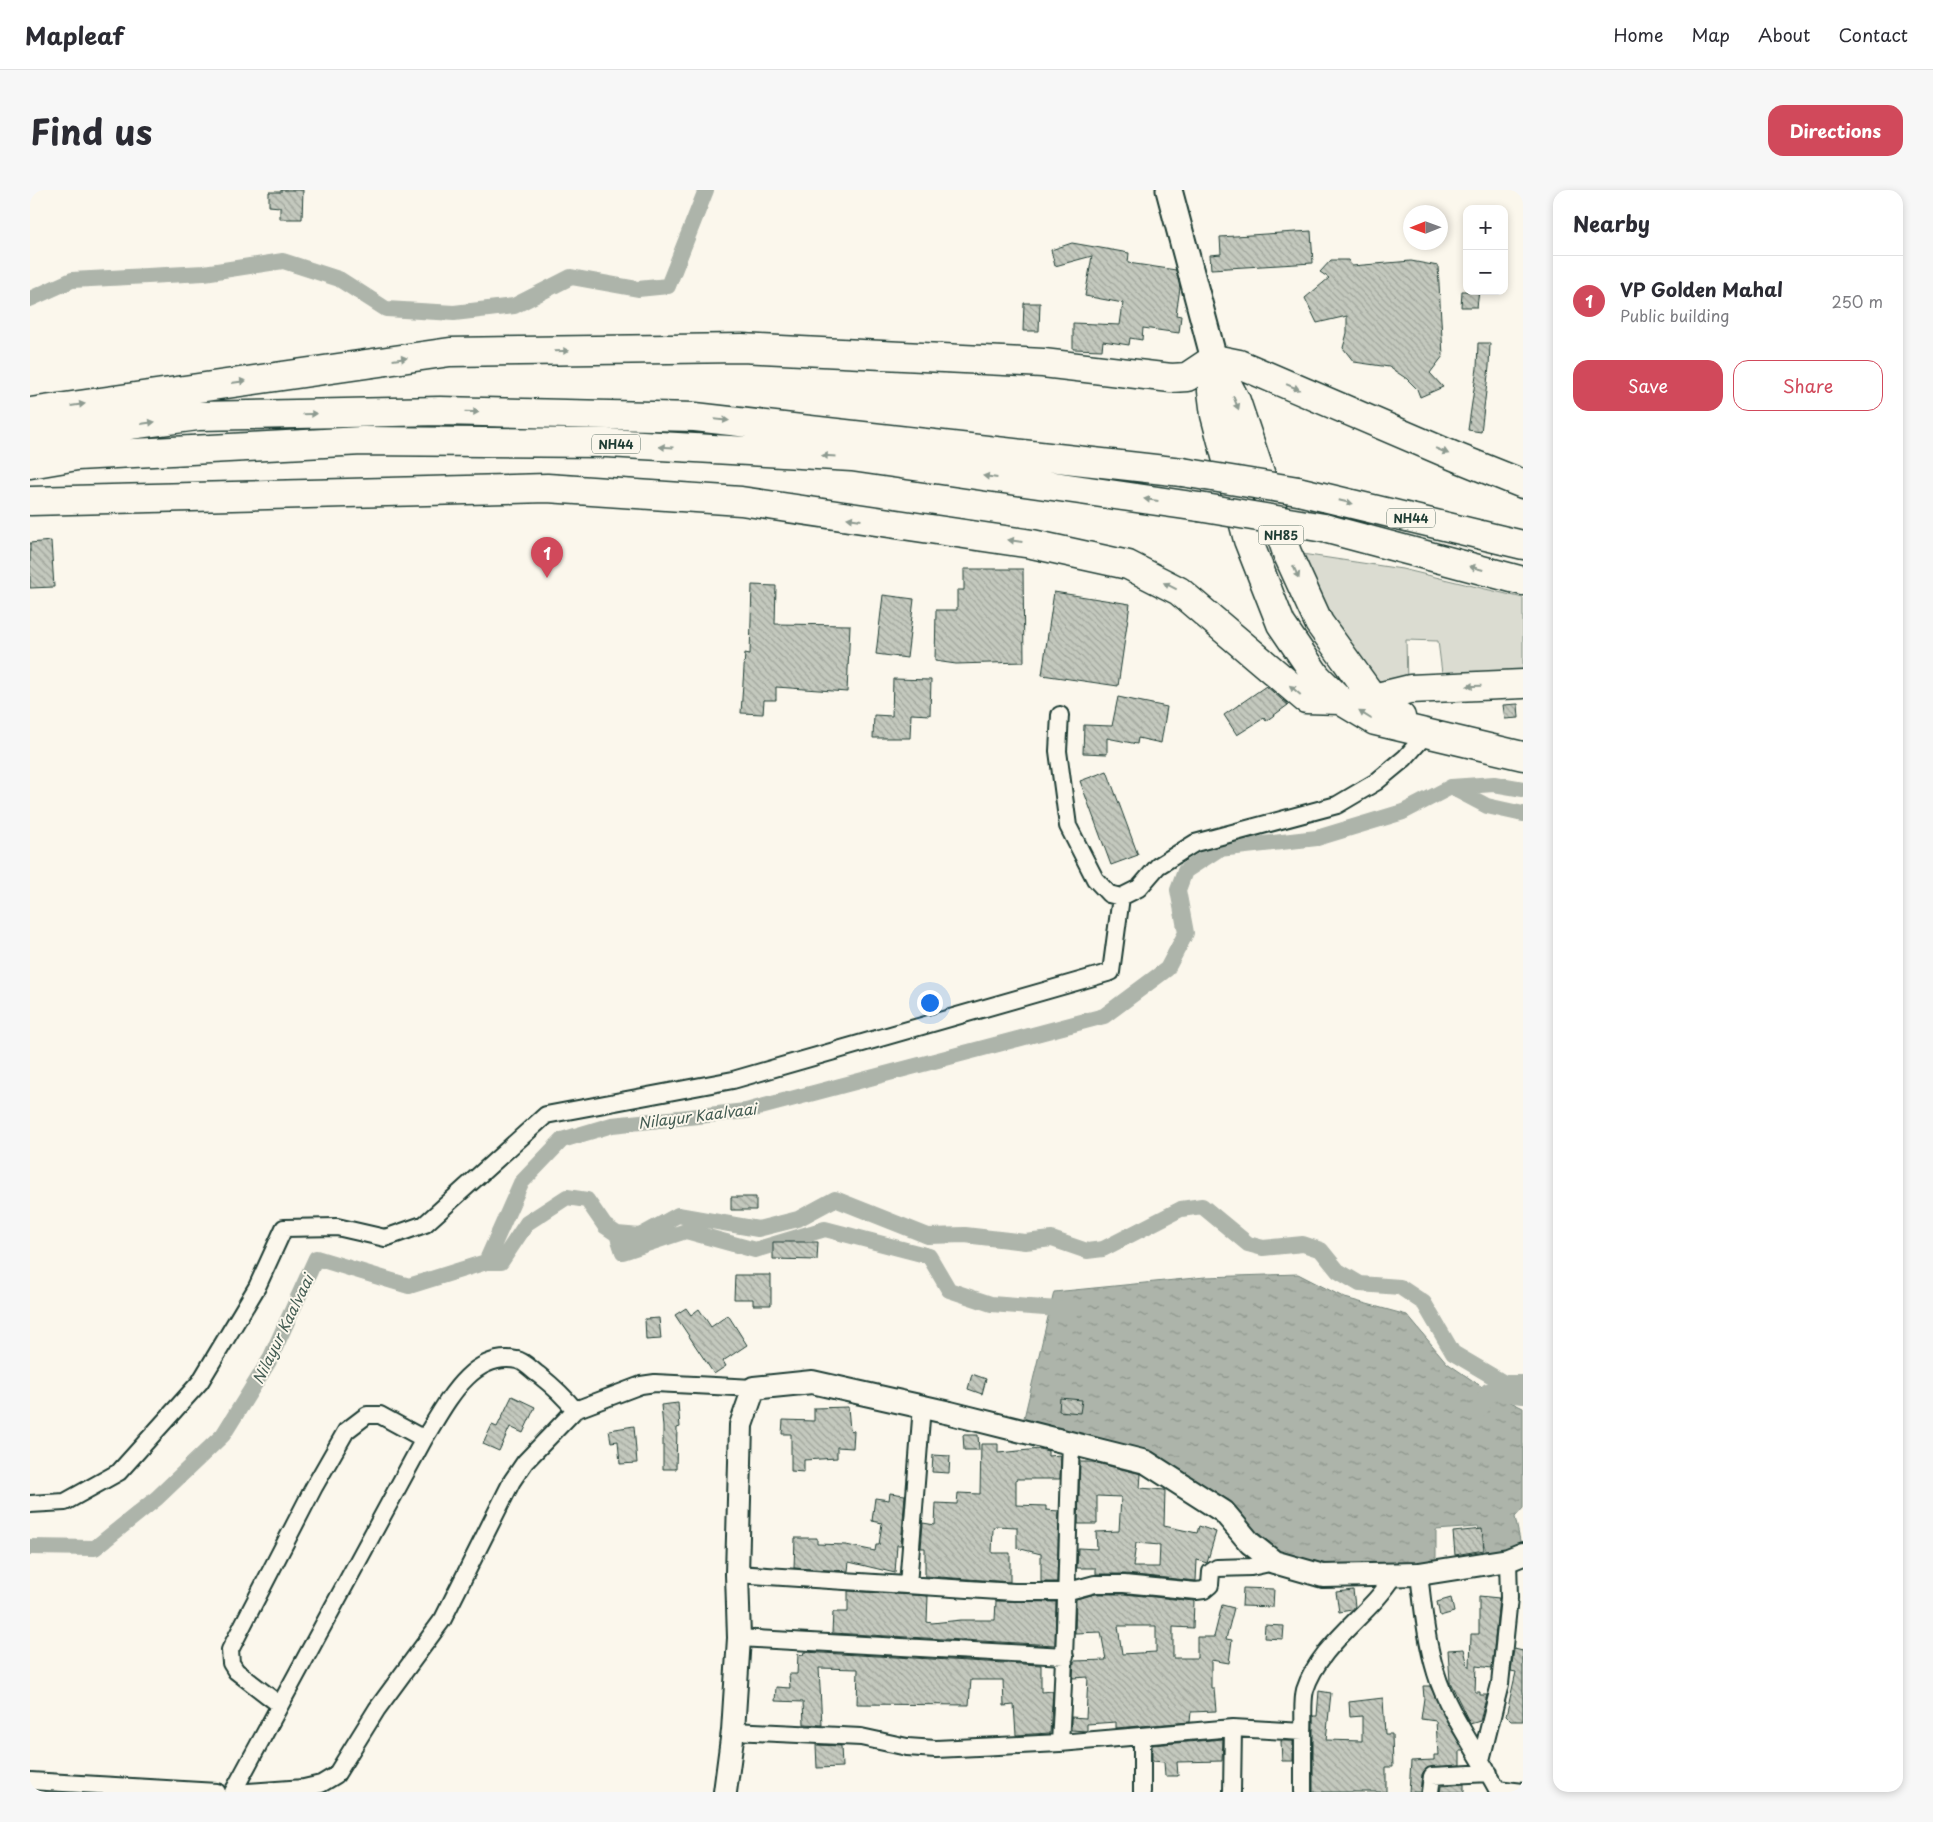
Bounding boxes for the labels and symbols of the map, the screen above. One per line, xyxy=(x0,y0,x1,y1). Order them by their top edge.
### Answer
north arrow xyxy=(1403,205,1448,250)
one-way arrow xyxy=(554,347,570,355)
one-way arrow xyxy=(392,355,408,363)
one-way arrow xyxy=(231,377,247,385)
one-way arrow xyxy=(1286,383,1300,391)
one-way arrow xyxy=(1233,396,1241,410)
one-way arrow xyxy=(71,400,87,408)
one-way arrow xyxy=(464,408,480,416)
one-way arrow xyxy=(302,409,318,417)
one-way arrow xyxy=(714,416,730,424)
one-way arrow xyxy=(140,418,156,426)
road number: NH44 xyxy=(592,434,640,454)
one-way arrow xyxy=(658,442,674,450)
one-way arrow xyxy=(1435,448,1449,456)
one-way arrow xyxy=(820,451,836,459)
one-way arrow xyxy=(981,473,997,481)
one-way arrow xyxy=(1142,496,1158,504)
one-way arrow xyxy=(1338,498,1353,506)
road number: NH44 xyxy=(1387,508,1435,528)
one-way arrow xyxy=(846,515,862,523)
road number: NH85 xyxy=(1258,526,1304,544)
pin: 1 xyxy=(531,537,563,578)
one-way arrow xyxy=(1007,537,1023,545)
one-way arrow xyxy=(1468,564,1483,572)
one-way arrow xyxy=(1291,565,1300,580)
one-way arrow xyxy=(1163,582,1177,590)
one-way arrow xyxy=(1466,682,1482,690)
one-way arrow xyxy=(1289,684,1302,695)
one-way arrow xyxy=(1359,711,1372,720)
your location xyxy=(917,990,943,1016)
water label: Nilayur Kaalvaai xyxy=(637,1096,760,1134)
water label: Nilayur Kaalvaai xyxy=(246,1268,320,1388)

